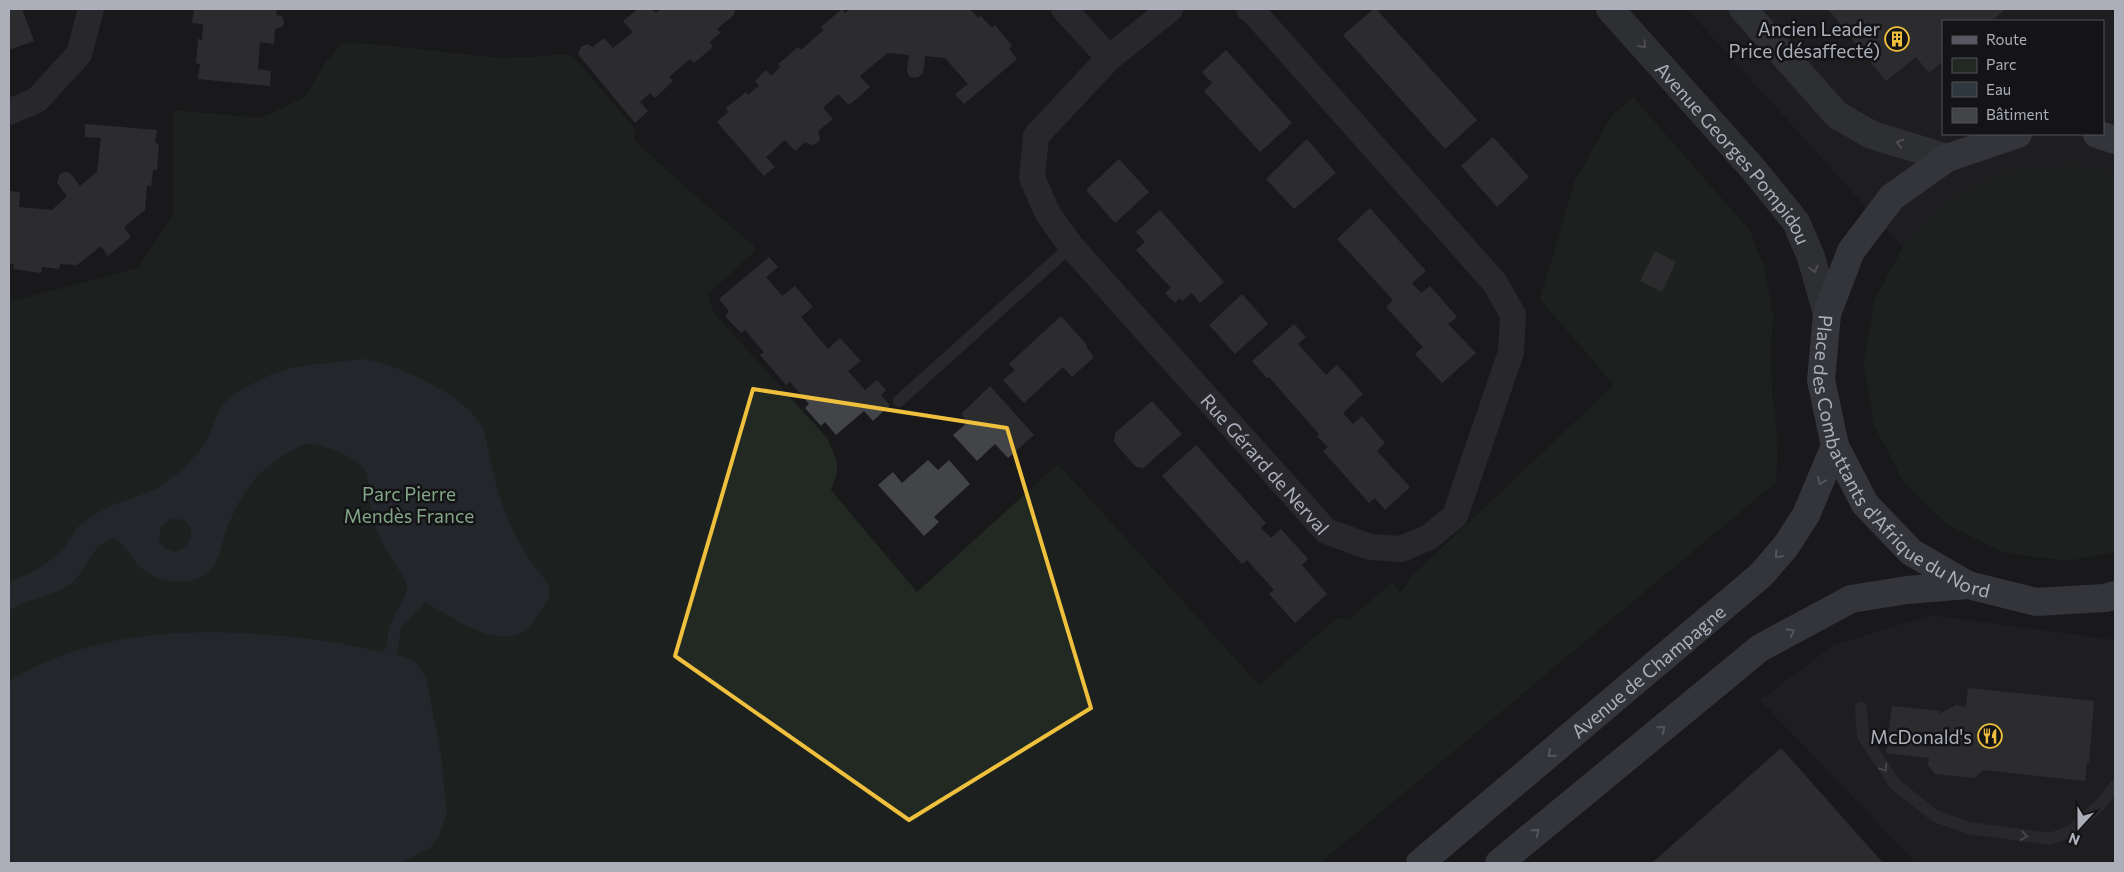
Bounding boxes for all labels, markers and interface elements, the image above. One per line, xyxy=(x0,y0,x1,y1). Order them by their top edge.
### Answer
place label: Ancien Leader Price (désaffecté) xyxy=(1728,17,1880,62)
legend xyxy=(1942,20,2104,135)
building icon: Ancien Leader Price (désaffecté) xyxy=(1884,26,1910,52)
text: Route xyxy=(1986,30,2027,48)
one-way arrow xyxy=(1637,40,1646,49)
text: Parc xyxy=(1986,55,2016,73)
street label: Avenue Georges Pompidou xyxy=(1651,57,1816,247)
text: Eau xyxy=(1986,80,2011,98)
text: Bâtiment xyxy=(1986,105,2049,123)
one-way arrow xyxy=(1897,139,1905,149)
one-way arrow xyxy=(1809,265,1819,273)
street label: Place des Combattants d'Afrique du Nord xyxy=(1809,314,1993,602)
street label: Rue Gérard de Nerval xyxy=(1197,388,1335,539)
one-way arrow xyxy=(1817,476,1827,485)
park label: Parc Pierre Mendès France xyxy=(344,482,474,527)
one-way arrow xyxy=(1776,549,1784,558)
street label: Avenue de Champagne xyxy=(1566,599,1729,742)
one-way arrow xyxy=(1786,628,1795,638)
restaurant icon: McDonald's xyxy=(1977,723,2003,749)
place label: McDonald's xyxy=(1870,725,1972,748)
one-way arrow xyxy=(1656,726,1665,735)
one-way arrow xyxy=(1548,748,1557,757)
one-way arrow xyxy=(1878,763,1888,772)
north arrow xyxy=(2054,802,2104,852)
one-way arrow xyxy=(1531,829,1540,838)
one-way arrow xyxy=(2021,830,2029,841)
text: N xyxy=(2066,830,2082,849)

